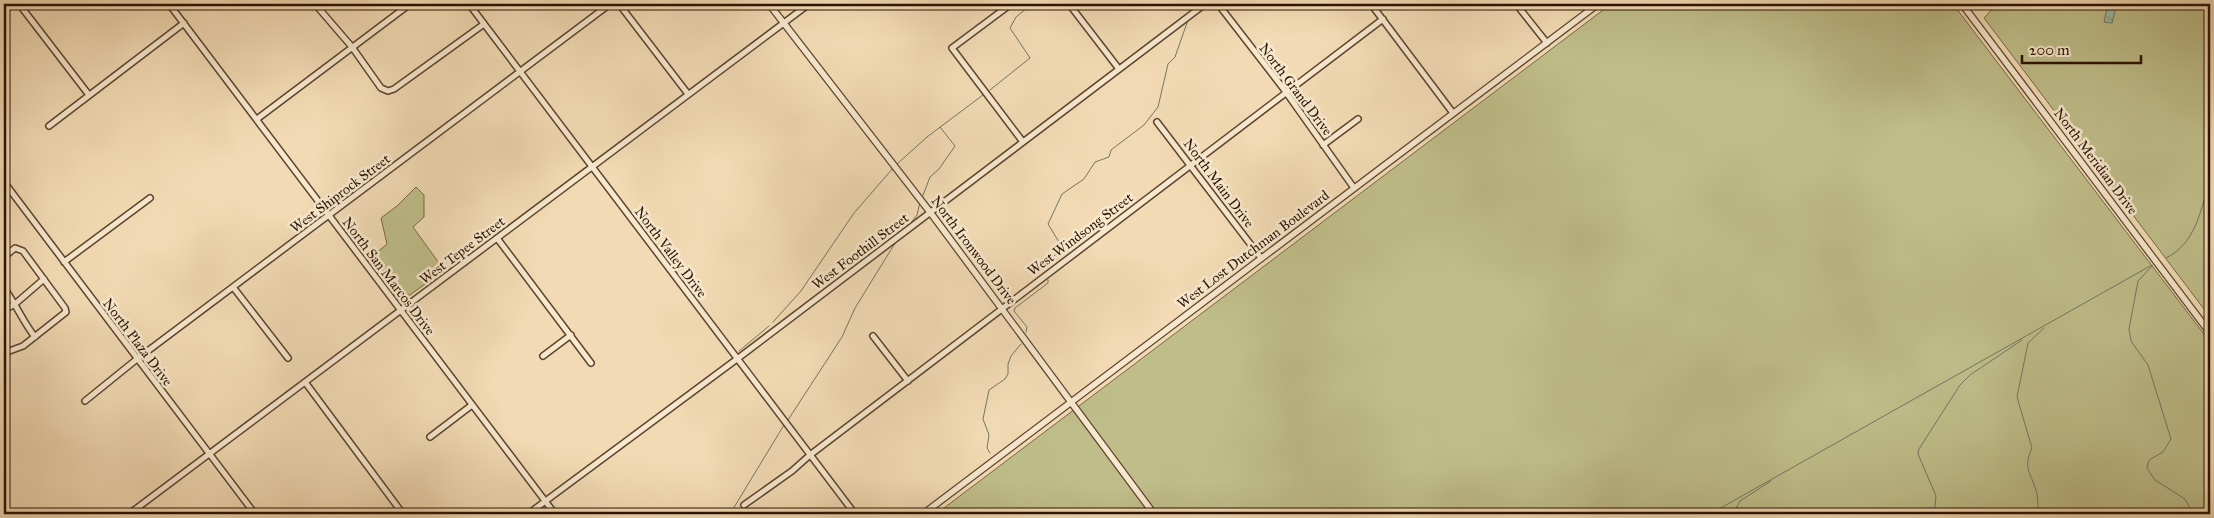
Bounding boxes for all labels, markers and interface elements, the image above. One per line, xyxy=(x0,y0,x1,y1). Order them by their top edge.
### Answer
scale bar xyxy=(2022,32,2140,64)
street label: North Grand Drive xyxy=(1255,40,1336,139)
text: 200 m xyxy=(2029,41,2070,59)
street label: North Meridian Drive xyxy=(2050,105,2141,218)
street label: North Main Drive xyxy=(1180,135,1258,231)
street label: West Shiprock Street xyxy=(287,150,394,237)
street label: West Lost Dutchman Boulevard xyxy=(1174,187,1333,312)
street label: West Windsong Street xyxy=(1024,189,1136,280)
street label: North Ironwood Drive xyxy=(927,193,1020,308)
street label: North Valley Drive xyxy=(631,203,710,301)
street label: West Foothill Street xyxy=(809,209,912,293)
street label: West Tepee Street xyxy=(416,213,508,288)
street label: North San Marcos Drive xyxy=(339,214,439,339)
street label: North Plaza Drive xyxy=(99,295,176,390)

